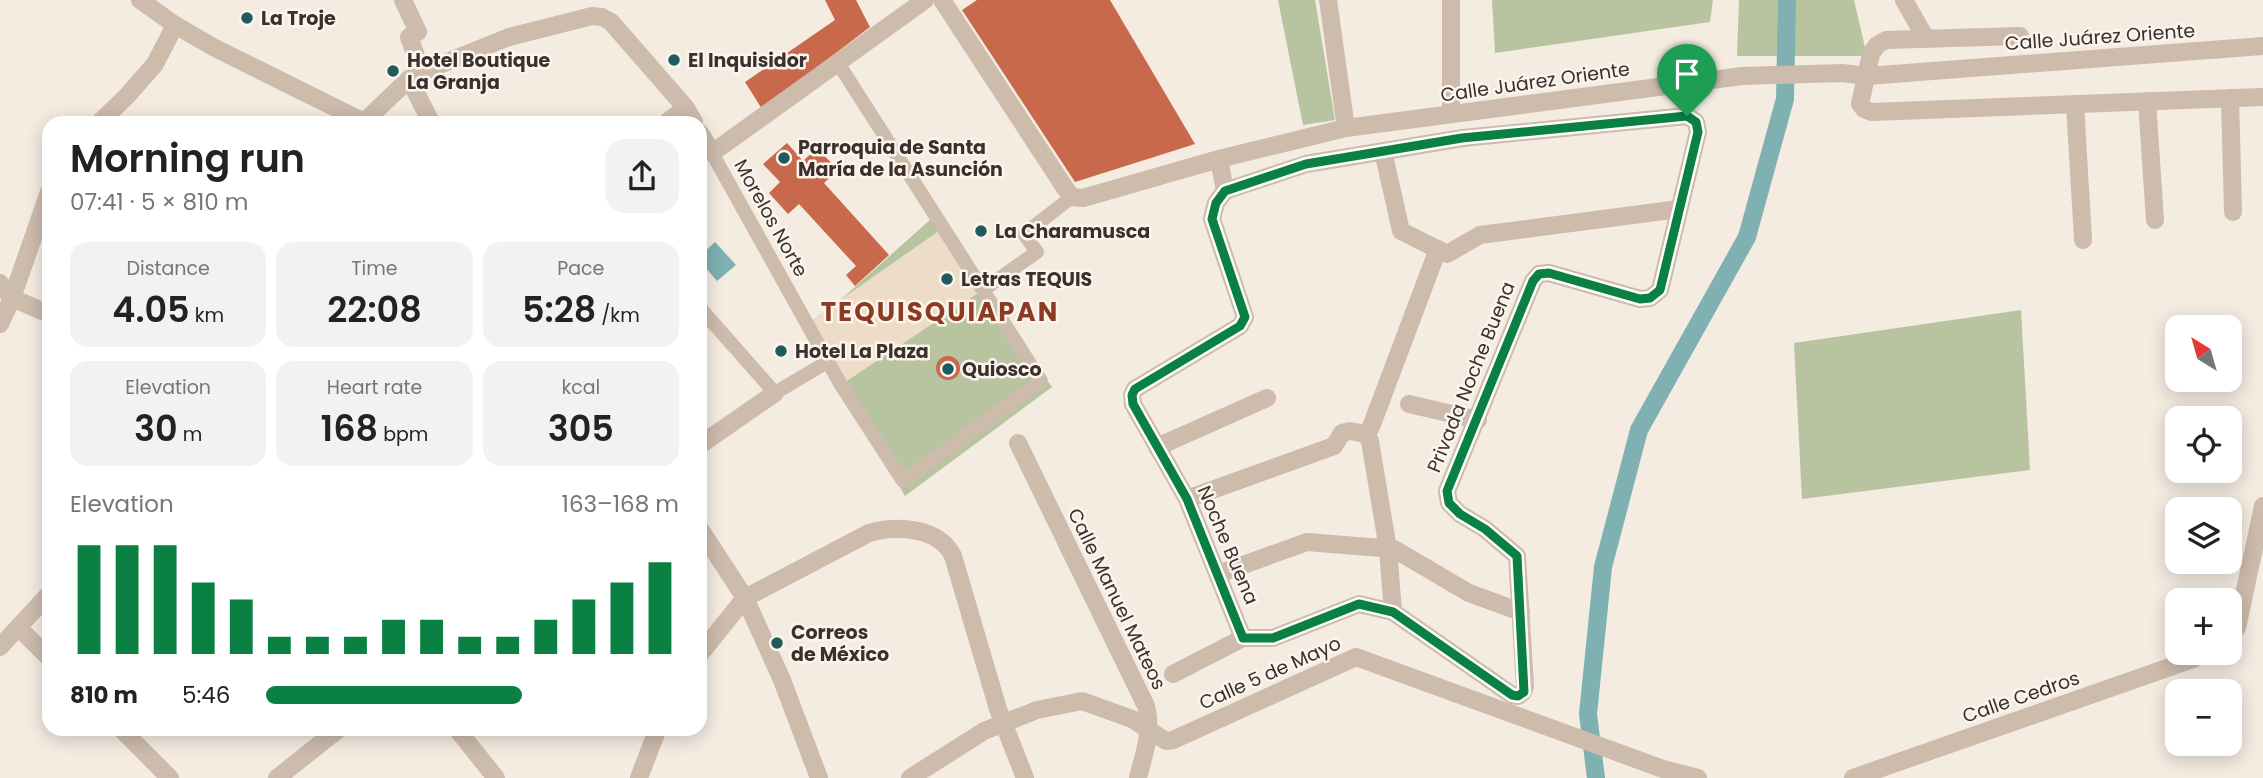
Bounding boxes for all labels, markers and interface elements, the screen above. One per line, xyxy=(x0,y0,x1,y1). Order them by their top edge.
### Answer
place label: La Troje xyxy=(261,5,336,32)
marker: La Troje xyxy=(239,10,255,26)
street label: Calle Juárez Oriente xyxy=(2004,17,2196,57)
pin xyxy=(1657,44,1717,116)
place label: Hotel Boutique La Granja xyxy=(407,47,550,96)
place label: El Inquisidor xyxy=(688,47,807,74)
marker: El Inquisidor xyxy=(666,52,682,68)
street label: Calle Juárez Oriente xyxy=(1439,55,1631,109)
icon: arrive xyxy=(1668,55,1706,93)
marker: Hotel Boutique La Granja xyxy=(385,63,401,79)
text: Morning run xyxy=(70,132,305,185)
place label: Parroquia de Santa María de la Asunción xyxy=(798,134,1003,183)
button: share xyxy=(605,139,679,213)
marker: Parroquia de Santa María de la Asunción xyxy=(776,150,792,166)
street label: Morelos Norte xyxy=(728,154,814,282)
text: 07:41 · 5 × 810 m xyxy=(70,186,249,218)
place label: La Charamusca xyxy=(995,218,1150,245)
marker: La Charamusca xyxy=(973,223,989,239)
text: Distance xyxy=(127,255,210,282)
text: Time xyxy=(351,255,398,282)
text: Pace xyxy=(557,255,604,282)
place label: Letras TEQUIS xyxy=(961,266,1092,293)
marker: Letras TEQUIS xyxy=(939,271,955,287)
street label: Privada Noche Buena xyxy=(1420,278,1522,476)
text: 4.05 xyxy=(112,285,190,334)
text: 22:08 xyxy=(327,285,422,334)
text: 5:28 xyxy=(522,285,596,334)
district label: TEQUISQUIAPAN xyxy=(821,294,1059,330)
text: km xyxy=(190,302,224,329)
text: /km xyxy=(596,302,640,329)
north arrow xyxy=(2165,315,2242,392)
map controls xyxy=(2165,315,2242,756)
place label: Hotel La Plaza xyxy=(795,338,929,365)
marker: Hotel La Plaza xyxy=(773,343,789,359)
place label: Quiosco xyxy=(962,356,1042,383)
marker: Quiosco xyxy=(940,361,956,377)
text: Elevation xyxy=(125,374,211,401)
text: Heart rate xyxy=(327,374,422,401)
text: kcal xyxy=(561,374,600,401)
text: 30 xyxy=(134,404,178,453)
text: 168 xyxy=(321,404,378,453)
text: 305 xyxy=(548,404,614,453)
button: locate xyxy=(2165,406,2242,483)
text: m xyxy=(178,421,202,448)
text: bpm xyxy=(378,421,428,448)
street label: Noche Buena xyxy=(1191,481,1265,609)
text: Elevation xyxy=(70,488,174,520)
text: 163–168 m xyxy=(562,488,679,520)
button: layers xyxy=(2165,497,2242,574)
street label: Calle Manuel Mateos xyxy=(1061,504,1173,694)
button: + xyxy=(2165,588,2242,665)
place label: Correos de México xyxy=(791,619,889,668)
street label: Calle 5 de Mayo xyxy=(1195,630,1345,716)
marker: Correos de México xyxy=(769,635,785,651)
street label: Calle Cedros xyxy=(1959,664,2083,730)
text: 810 m xyxy=(70,679,138,711)
text: 5:46 xyxy=(182,679,230,711)
button: − xyxy=(2165,679,2242,756)

